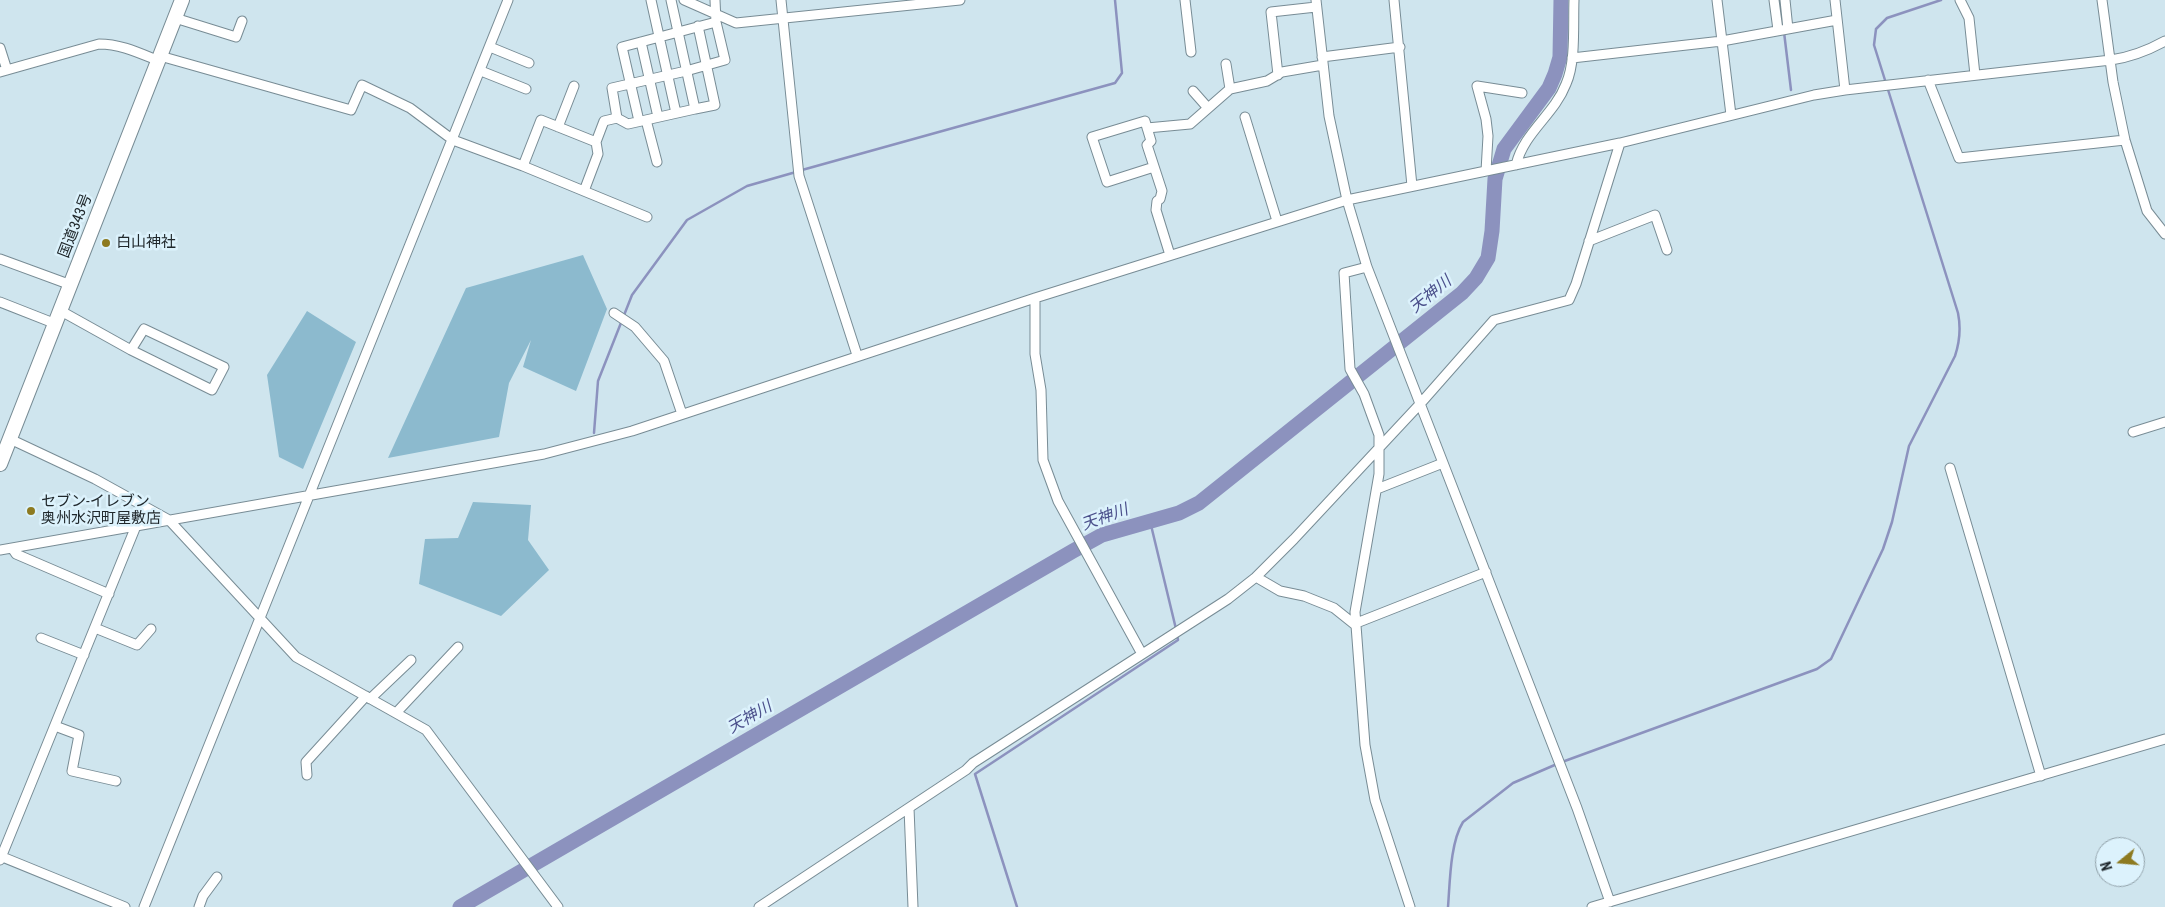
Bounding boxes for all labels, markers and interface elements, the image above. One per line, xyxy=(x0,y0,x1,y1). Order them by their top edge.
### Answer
street label: 国道343号 xyxy=(56,191,96,261)
place label: 白山神社 xyxy=(116,234,176,252)
marker: 白山神社 xyxy=(100,237,112,249)
water label: 天神川 xyxy=(1406,272,1456,318)
place label: セブン-イレブン 奥州水沢町屋敷店 xyxy=(41,493,161,528)
water label: 天神川 xyxy=(1079,501,1131,535)
marker: セブン-イレブン 奥州水沢町屋敷店 xyxy=(25,505,37,517)
water label: 天神川 xyxy=(724,698,776,738)
north arrow xyxy=(2095,837,2145,887)
text: N xyxy=(2098,860,2116,873)

